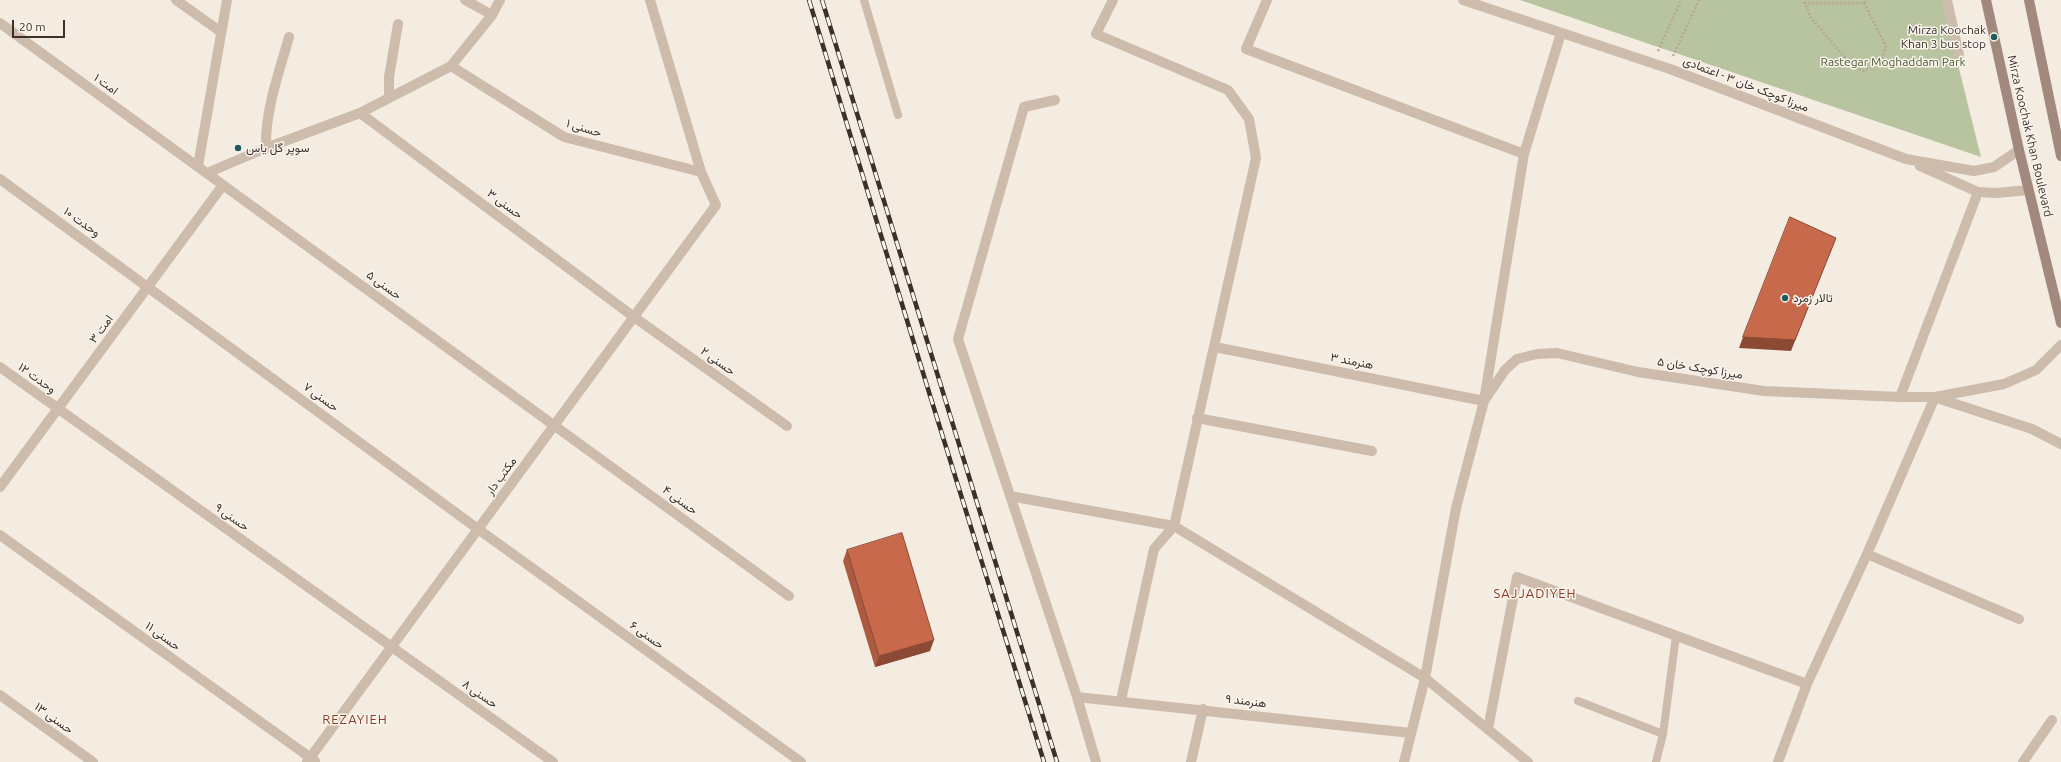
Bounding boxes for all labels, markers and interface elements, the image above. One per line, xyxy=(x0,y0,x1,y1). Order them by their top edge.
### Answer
scale bar xyxy=(14,12,67,38)
text: 20 m xyxy=(19,20,46,33)
place label: Mirza Koochak Khan 3 bus stop xyxy=(1901,23,1986,51)
marker: Mirza Koochak Khan 3 bus stop xyxy=(1989,32,1999,42)
street label: میرزا کوچک خان ۳ - اعتمادی xyxy=(1681,53,1811,115)
street label: Mirza Koochak Khan Boulevard xyxy=(2004,54,2056,218)
park label: Rastegar Moghaddam Park xyxy=(1820,55,1966,69)
street label: امت ۱ xyxy=(91,70,121,98)
street label: حسنی ۱ xyxy=(565,116,603,140)
place label: سوپر گل یاس xyxy=(246,141,310,155)
marker: سوپر گل یاس xyxy=(233,143,243,153)
street label: حسنی ۳ xyxy=(484,186,526,222)
street label: وحدت ۱۰ xyxy=(61,204,103,240)
street label: حسنی ۵ xyxy=(364,267,404,303)
place label: تالار زمرد xyxy=(1793,291,1833,305)
marker: تالار زمرد xyxy=(1780,293,1790,303)
street label: امت ۳ xyxy=(86,312,116,346)
street label: حسنی ۲ xyxy=(698,344,738,378)
street label: هنرمند ۳ xyxy=(1329,350,1375,372)
street label: میرزا کوچک خان ۵ xyxy=(1656,354,1744,382)
street label: وحدت ۱۲ xyxy=(15,360,59,396)
street label: حسنی ۷ xyxy=(301,379,341,415)
street label: مکتب دار xyxy=(482,454,520,498)
street label: حسنی ۴ xyxy=(660,483,700,517)
street label: حسنی ۹ xyxy=(212,500,252,534)
district label: SAJJADIYEH xyxy=(1493,586,1577,602)
street label: حسنی ۶ xyxy=(627,618,667,652)
street label: حسنی ۱۱ xyxy=(143,619,183,653)
street label: حسنی ۸ xyxy=(460,677,500,711)
street label: هنرمند ۹ xyxy=(1225,691,1267,711)
street label: حسنی ۱۳ xyxy=(32,699,76,737)
district label: REZAYIEH xyxy=(322,712,388,728)

